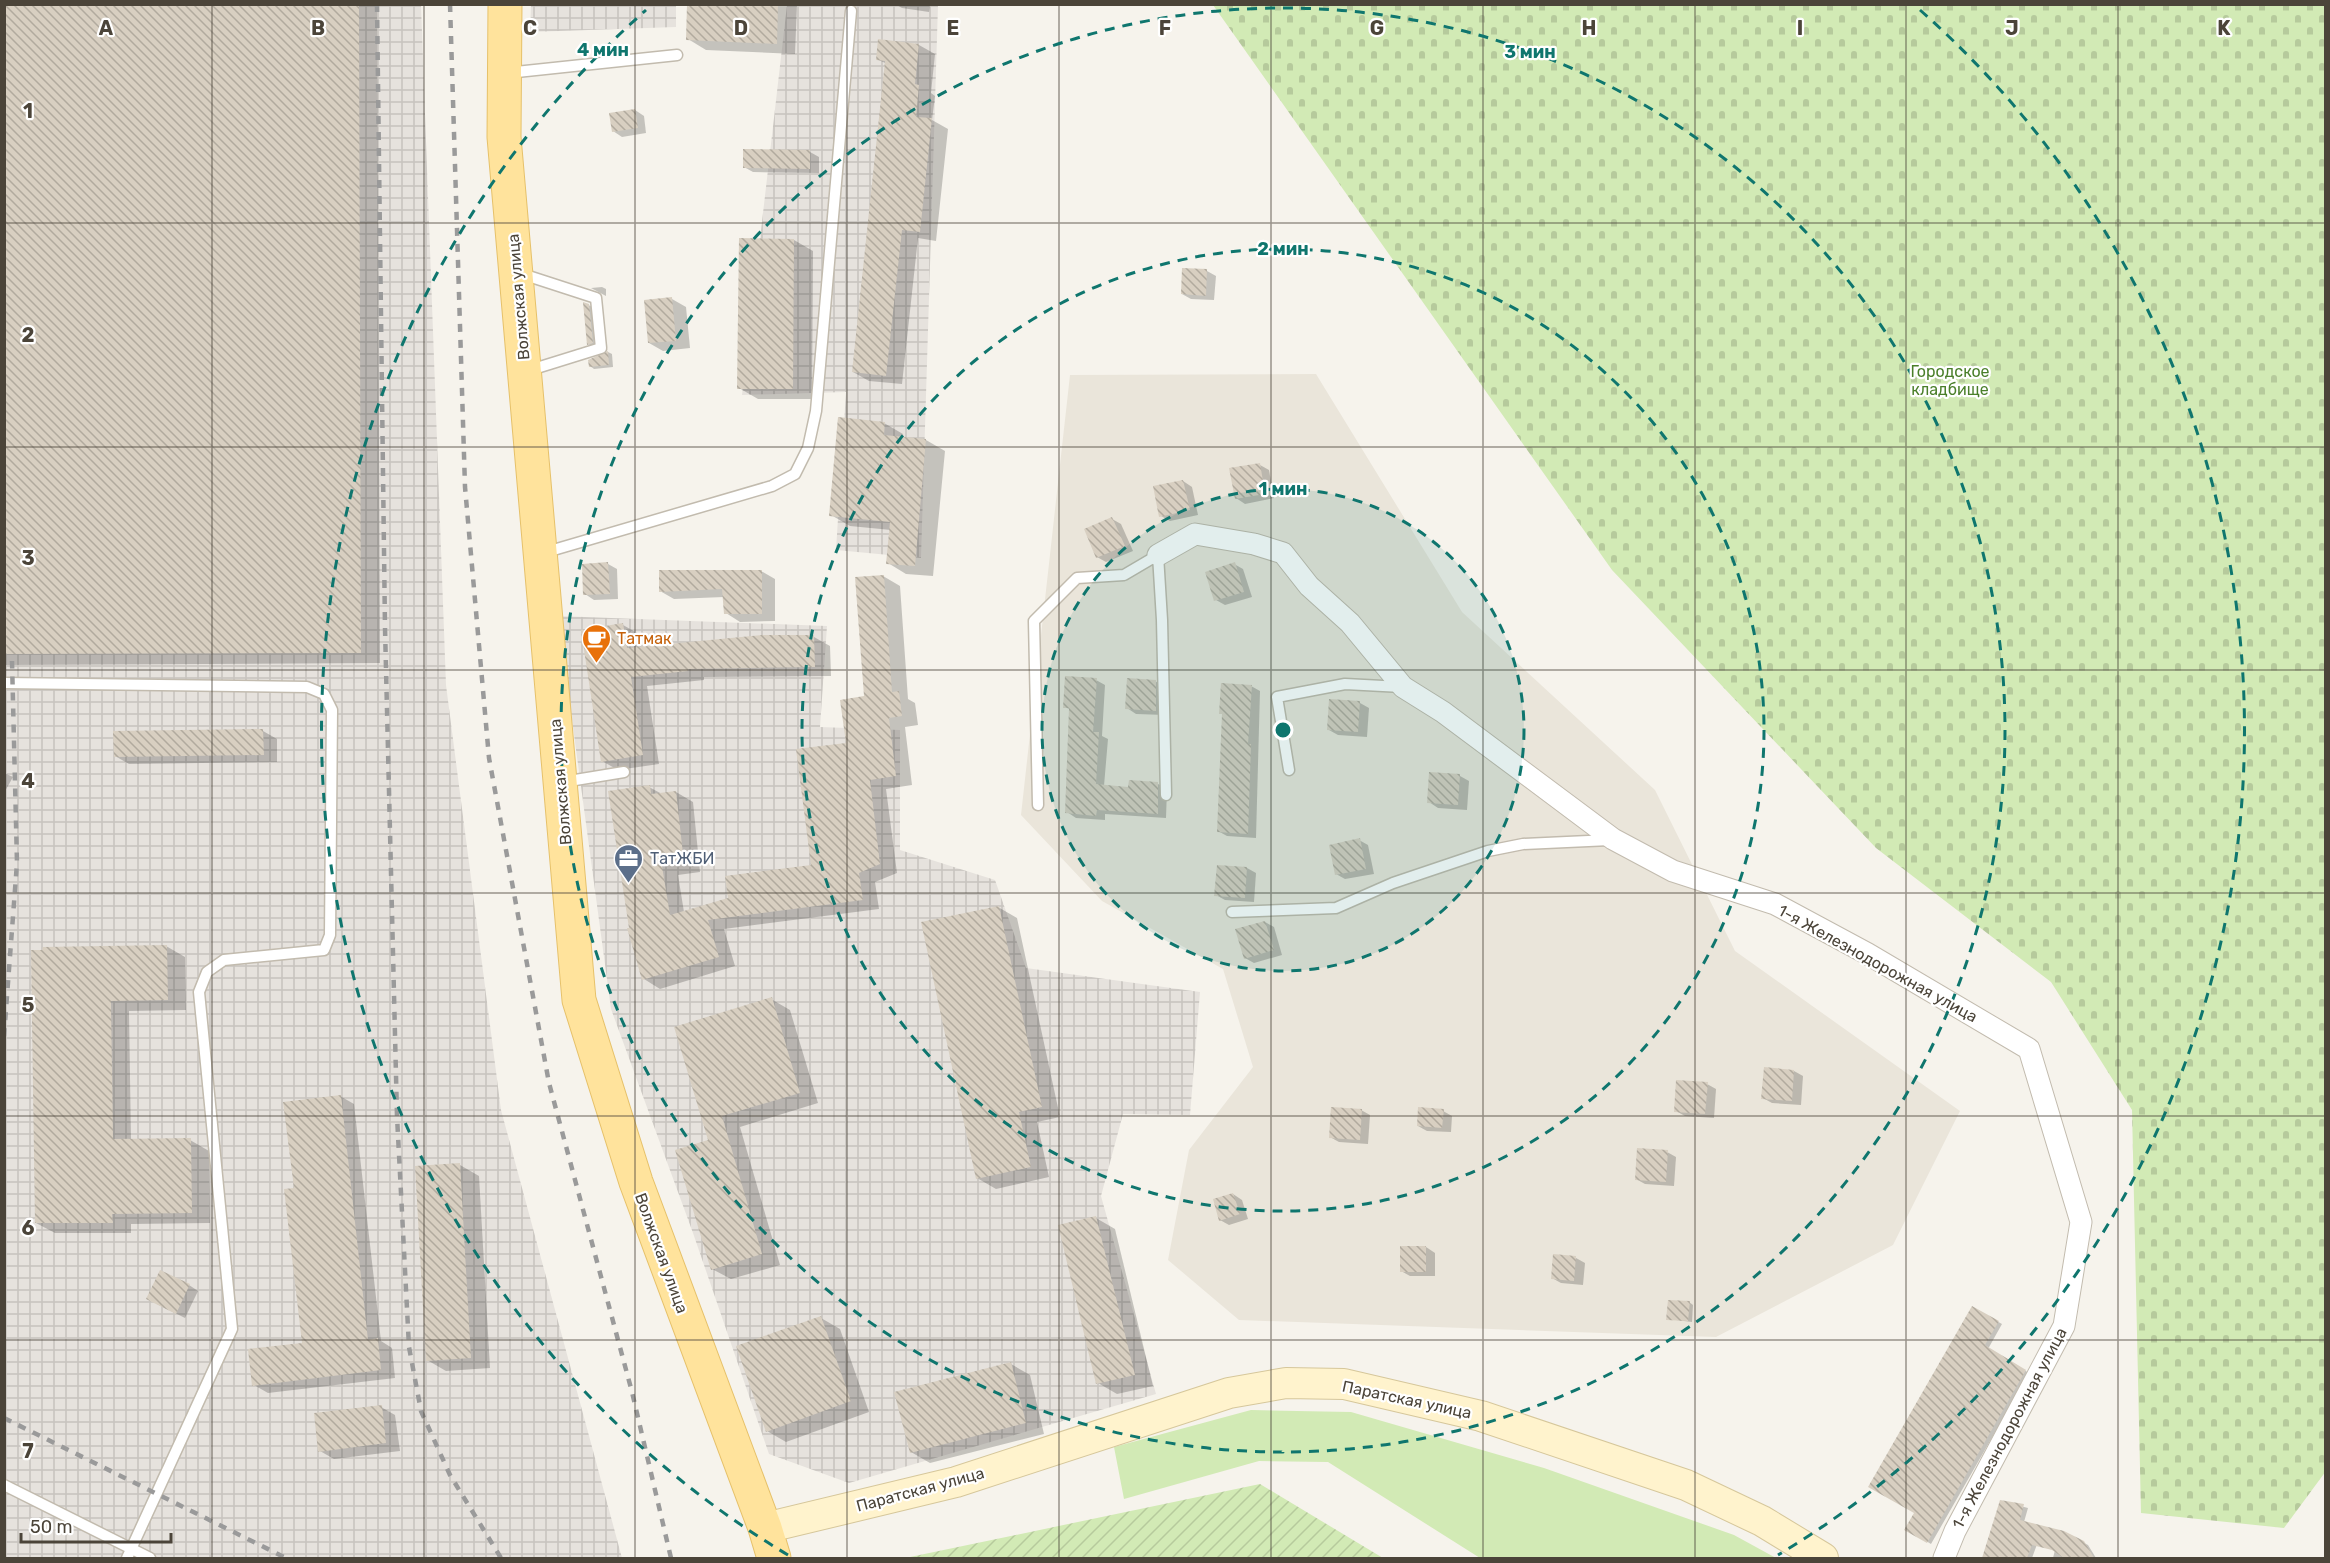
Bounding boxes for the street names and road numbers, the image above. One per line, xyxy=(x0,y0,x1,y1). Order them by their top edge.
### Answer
street label: Волжская улица xyxy=(504,233,533,361)
street label: Волжская улица xyxy=(546,718,575,846)
street label: 1-я Железнодорожная улица xyxy=(1775,901,1981,1026)
street label: Волжская улица xyxy=(631,1190,692,1316)
street label: 1-я Железнодорожная улица xyxy=(1948,1324,2071,1532)
street label: Паратская улица xyxy=(1341,1377,1473,1422)
street label: Паратская улица xyxy=(854,1463,986,1516)

